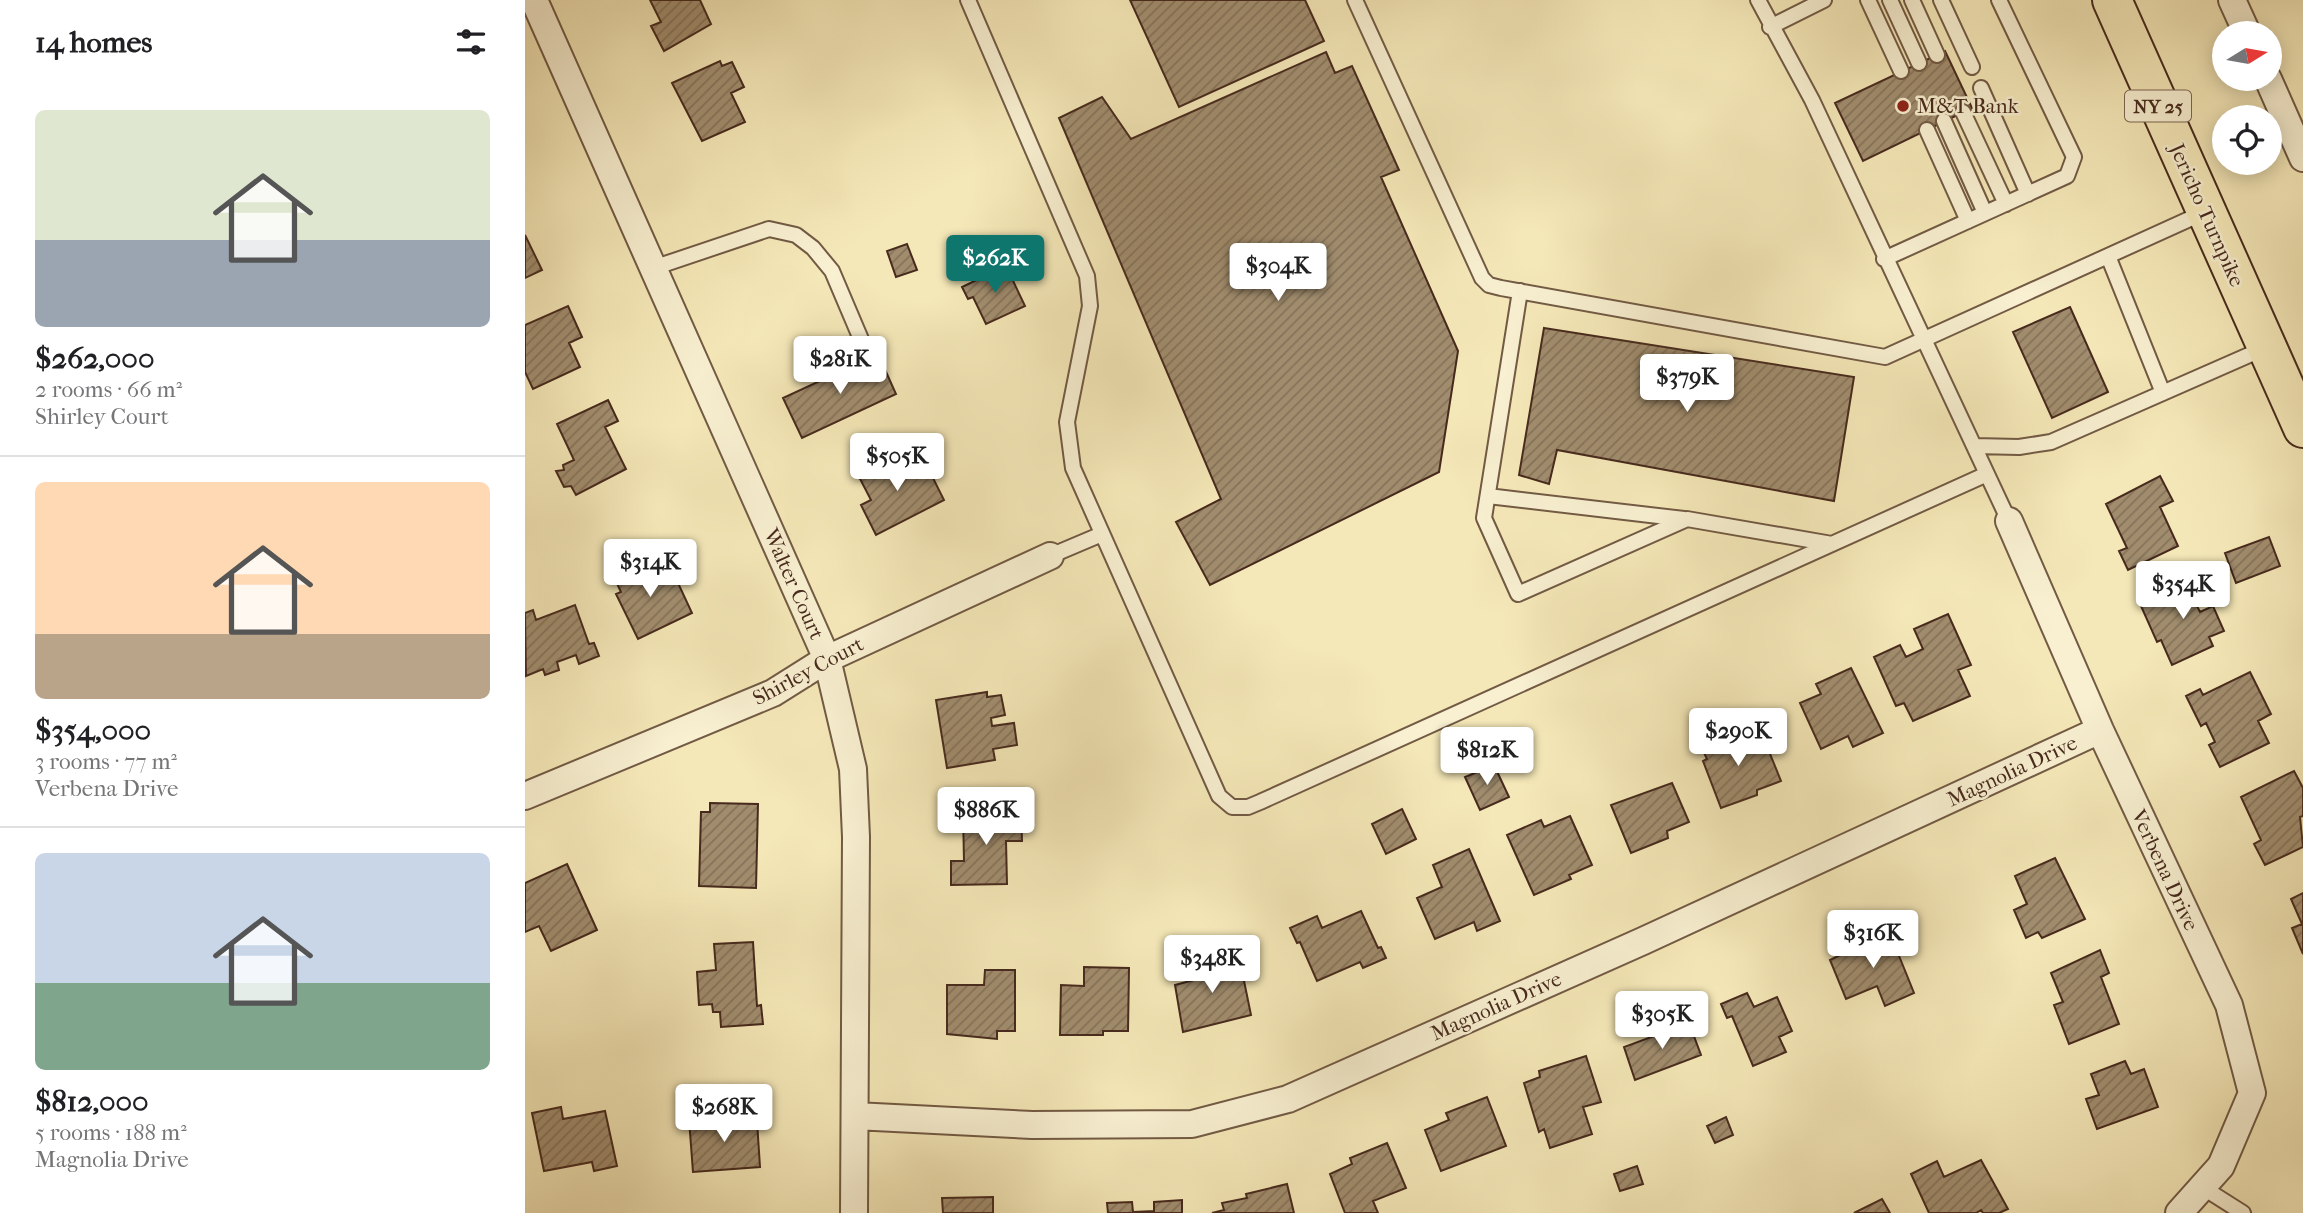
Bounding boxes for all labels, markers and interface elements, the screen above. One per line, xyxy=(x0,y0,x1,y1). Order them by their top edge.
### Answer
north arrow xyxy=(2212,21,2282,91)
map controls xyxy=(2212,21,2282,175)
icon: filters xyxy=(452,23,490,61)
text: 14 homes xyxy=(35,25,152,60)
road number: NY 25 xyxy=(2125,90,2191,122)
place label: M&T Bank xyxy=(1917,94,2019,118)
marker: M&T Bank xyxy=(1895,98,1911,114)
button: locate xyxy=(2212,105,2282,175)
street label: Jericho Turnpike xyxy=(2164,138,2249,290)
icon: home xyxy=(200,155,326,281)
pin: $262K xyxy=(946,236,1044,295)
text: $262K xyxy=(962,244,1028,271)
pin: $304K xyxy=(1229,244,1327,303)
text: $304K xyxy=(1246,252,1310,279)
pin: $281K xyxy=(791,336,889,396)
text: $262,000 xyxy=(35,341,154,376)
text: $281K xyxy=(810,345,870,372)
pin: $379K xyxy=(1638,354,1736,414)
text: $379K xyxy=(1656,363,1718,390)
text: 2 rooms · 66 m² xyxy=(35,376,182,403)
text: Shirley Court xyxy=(35,403,169,430)
pin: $505K xyxy=(848,434,946,493)
text: $505K xyxy=(866,442,928,469)
street label: Walter Court xyxy=(758,524,829,644)
icon: home xyxy=(200,527,326,653)
pin: $314K xyxy=(601,540,699,599)
text: $314K xyxy=(620,548,680,575)
pin: $354K xyxy=(2134,562,2232,621)
text: $354K xyxy=(2152,570,2214,597)
street label: Shirley Court xyxy=(748,632,868,710)
pin: $290K xyxy=(1689,708,1787,768)
text: $354,000 xyxy=(35,713,151,748)
text: $290K xyxy=(1705,717,1771,744)
pin: $812K xyxy=(1438,728,1536,787)
street label: Magnolia Drive xyxy=(1943,730,2081,812)
text: $812K xyxy=(1457,736,1517,763)
text: 3 rooms · 77 m² xyxy=(35,748,177,775)
text: Verbena Drive xyxy=(35,775,178,802)
pin: $886K xyxy=(937,788,1035,847)
text: $886K xyxy=(954,796,1018,823)
street label: Verbena Drive xyxy=(2126,805,2204,934)
icon: home xyxy=(200,898,326,1024)
pin: $316K xyxy=(1824,911,1922,970)
text: $316K xyxy=(1843,919,1903,946)
pin: $348K xyxy=(1163,936,1261,995)
text: $348K xyxy=(1180,944,1244,971)
street label: Magnolia Drive xyxy=(1427,966,1565,1046)
pin: $305K xyxy=(1613,992,1711,1051)
text: $305K xyxy=(1631,1000,1693,1027)
text: $812,000 xyxy=(35,1084,149,1119)
pin: $268K xyxy=(675,1084,773,1144)
text: $268K xyxy=(691,1093,757,1120)
text: 5 rooms · 188 m² xyxy=(35,1119,187,1146)
text: Magnolia Drive xyxy=(35,1146,189,1173)

